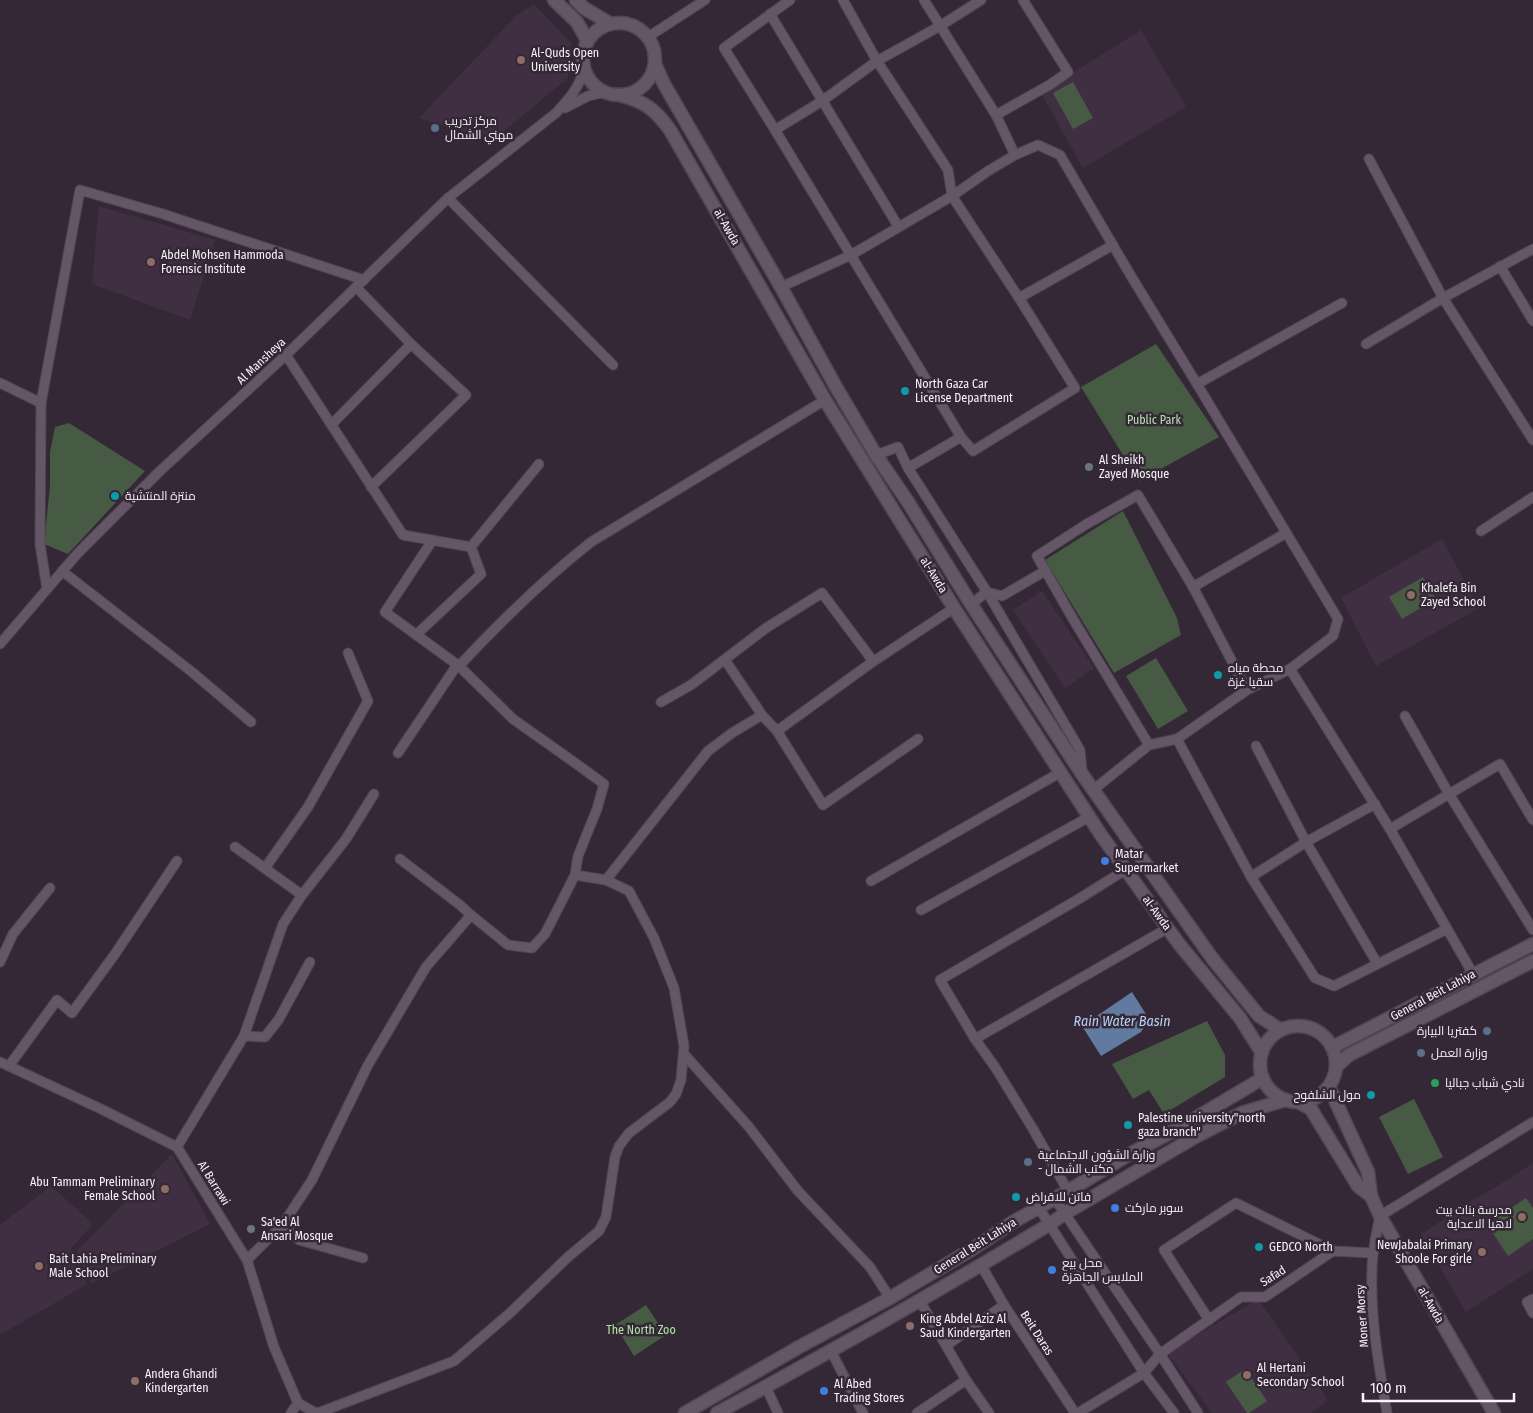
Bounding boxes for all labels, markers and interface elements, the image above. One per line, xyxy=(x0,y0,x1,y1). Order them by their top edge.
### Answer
place label: Al-Quds Open University xyxy=(531,46,599,74)
marker: Al-Quds Open University xyxy=(515,54,527,66)
place label: مركز تدريب مهني الشمال xyxy=(445,114,513,145)
marker: مركز تدريب مهني الشمال xyxy=(429,122,441,134)
street label: al-Awda xyxy=(711,206,743,248)
place label: Abdel Mohsen Hammoda Forensic Institute xyxy=(161,248,284,276)
marker: Abdel Mohsen Hammoda Forensic Institute xyxy=(145,256,157,268)
street label: Al Mansheya xyxy=(234,335,288,387)
place label: North Gaza Car License Department xyxy=(915,377,1013,405)
marker: North Gaza Car License Department xyxy=(899,385,911,397)
park label: Public Park xyxy=(1127,413,1181,427)
place label: Al Sheikh Zayed Mosque xyxy=(1099,453,1169,481)
marker: Al Sheikh Zayed Mosque xyxy=(1083,461,1095,473)
place label: منتزة المنتشية xyxy=(125,489,196,503)
marker: منتزة المنتشية xyxy=(109,490,121,502)
street label: al-Awda xyxy=(918,554,950,596)
place label: Khalefa Bin Zayed School xyxy=(1421,581,1486,609)
marker: Khalefa Bin Zayed School xyxy=(1405,589,1417,601)
place label: محطة مياه سقيا غزة xyxy=(1228,661,1283,689)
marker: محطة مياه سقيا غزة xyxy=(1212,669,1224,681)
place label: Matar Supermarket xyxy=(1115,847,1178,875)
marker: Matar Supermarket xyxy=(1099,855,1111,867)
street label: al-Awda xyxy=(1140,893,1174,933)
street label: General Beit Lahiya xyxy=(1388,967,1478,1023)
water label: Rain Water Basin xyxy=(1074,1013,1170,1030)
place label: كفتريا البيارة xyxy=(1417,1024,1477,1038)
marker: كفتريا البيارة xyxy=(1481,1025,1493,1037)
place label: وزارة العمل xyxy=(1431,1046,1488,1060)
marker: وزارة العمل xyxy=(1415,1047,1427,1059)
place label: نادي شباب جباليا xyxy=(1445,1076,1525,1093)
marker: نادي شباب جباليا xyxy=(1429,1077,1441,1089)
place label: مول الشلفوح xyxy=(1293,1088,1361,1103)
marker: مول الشلفوح xyxy=(1365,1089,1377,1101)
place label: Palestine university"north gaza branch" xyxy=(1138,1111,1265,1139)
marker: Palestine university"north gaza branch" xyxy=(1122,1119,1134,1131)
place label: وزارة الشؤون الاجتماعية - مكتب الشمال xyxy=(1038,1148,1155,1176)
marker: وزارة الشؤون الاجتماعية - مكتب الشمال xyxy=(1022,1156,1034,1168)
street label: Al Barrawi xyxy=(195,1158,233,1208)
place label: Abu Tammam Preliminary Female School xyxy=(30,1175,156,1203)
marker: Abu Tammam Preliminary Female School xyxy=(159,1183,171,1195)
place label: فاتن للاقراض xyxy=(1026,1190,1091,1204)
marker: فاتن للاقراض xyxy=(1010,1191,1022,1203)
place label: سوبر ماركت xyxy=(1125,1201,1183,1215)
marker: سوبر ماركت xyxy=(1109,1202,1121,1214)
place label: مدرسة بنات بيت لاهيا الاعداية xyxy=(1436,1203,1512,1231)
marker: مدرسة بنات بيت لاهيا الاعداية xyxy=(1516,1211,1528,1223)
place label: Sa'ed Al Ansari Mosque xyxy=(261,1215,333,1243)
street label: General Beit Lahiya xyxy=(931,1215,1019,1277)
marker: Sa'ed Al Ansari Mosque xyxy=(245,1223,257,1235)
place label: NewJabalai Primary Shoole For girle xyxy=(1377,1238,1473,1266)
place label: GEDCO North xyxy=(1269,1240,1333,1254)
marker: GEDCO North xyxy=(1253,1241,1265,1253)
marker: NewJabalai Primary Shoole For girle xyxy=(1476,1246,1488,1258)
place label: Bait Lahia Preliminary Male School xyxy=(49,1252,157,1280)
place label: محل بيع الملابس الجاهزة xyxy=(1062,1256,1143,1284)
marker: Bait Lahia Preliminary Male School xyxy=(33,1260,45,1272)
street label: Safad xyxy=(1258,1263,1288,1289)
marker: محل بيع الملابس الجاهزة xyxy=(1046,1264,1058,1276)
street label: Moner Morsy xyxy=(1353,1283,1371,1348)
street label: al-Awda xyxy=(1415,1284,1447,1326)
street label: Beit Daras xyxy=(1018,1308,1056,1358)
place label: King Abdel Aziz Al Saud Kindergarten xyxy=(920,1312,1011,1340)
marker: King Abdel Aziz Al Saud Kindergarten xyxy=(904,1320,916,1332)
park label: The North Zoo xyxy=(606,1323,676,1337)
place label: Al Hertani Secondary School xyxy=(1257,1361,1344,1389)
place label: Andera Ghandi Kindergarten xyxy=(145,1367,217,1395)
marker: Al Hertani Secondary School xyxy=(1241,1369,1253,1381)
scale bar xyxy=(1363,1370,1514,1402)
marker: Andera Ghandi Kindergarten xyxy=(129,1375,141,1387)
place label: Al Abed Trading Stores xyxy=(834,1377,904,1405)
text: 100 m xyxy=(1370,1379,1407,1397)
marker: Al Abed Trading Stores xyxy=(818,1385,830,1397)

